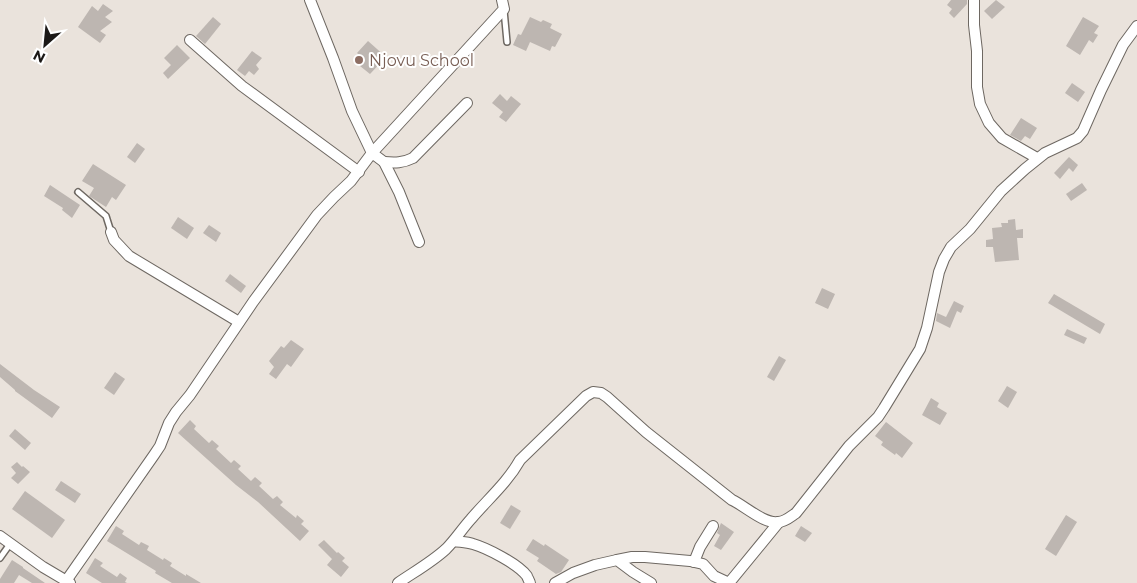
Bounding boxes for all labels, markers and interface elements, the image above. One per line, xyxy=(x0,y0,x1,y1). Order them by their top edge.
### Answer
north arrow xyxy=(20,20,70,70)
text: N xyxy=(30,46,48,67)
place label: Njovu School xyxy=(369,51,474,70)
marker: Njovu School xyxy=(353,54,365,66)

